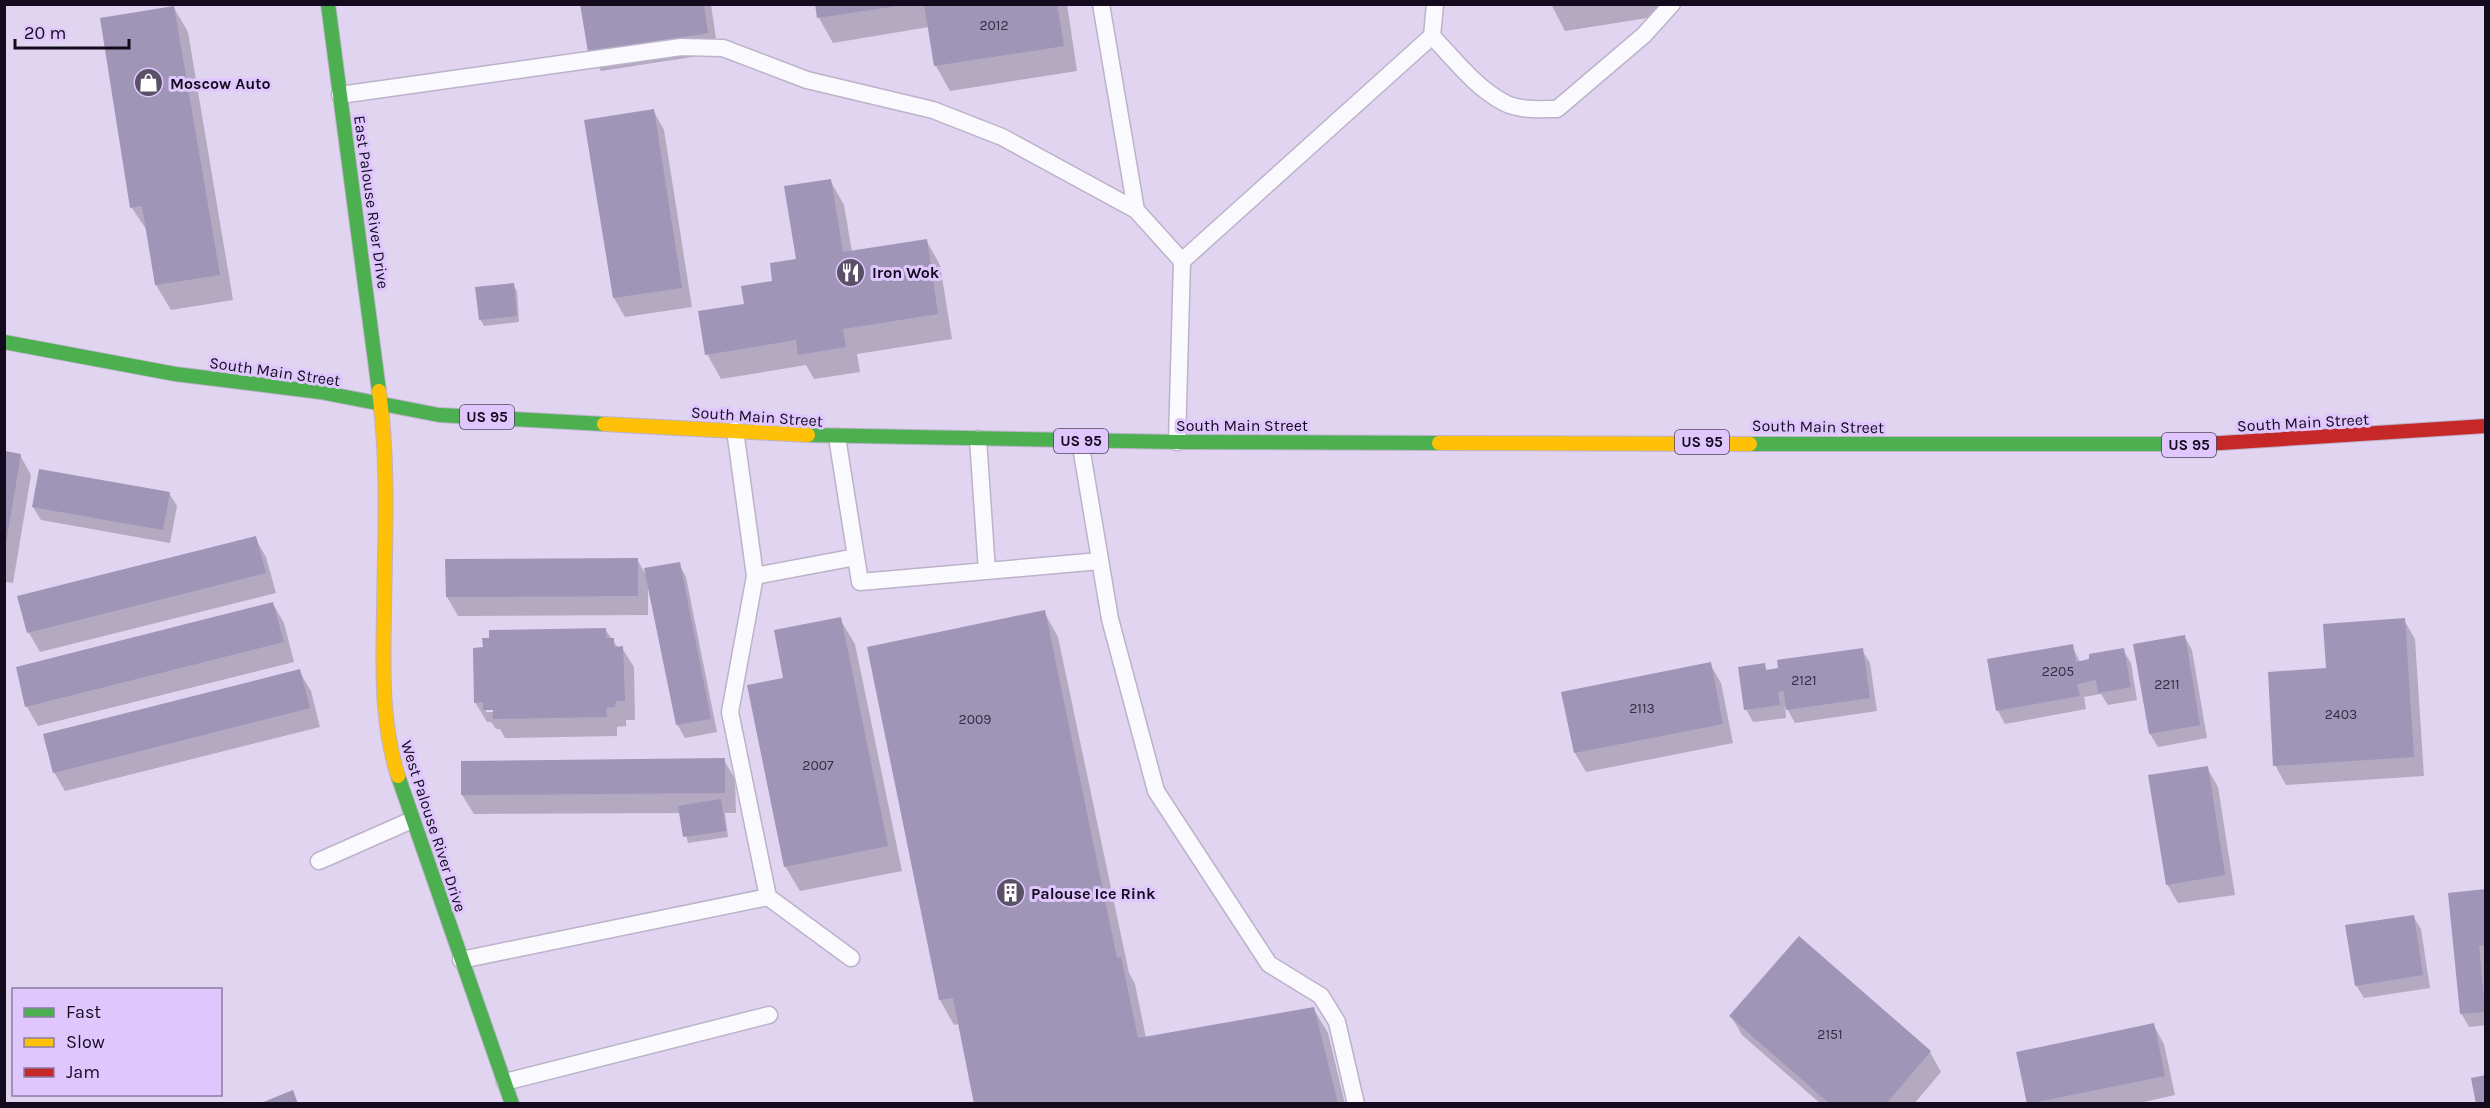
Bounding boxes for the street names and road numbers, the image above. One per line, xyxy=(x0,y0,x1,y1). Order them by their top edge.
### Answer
street label: East Palouse River Drive xyxy=(350,114,393,290)
street label: South Main Street xyxy=(208,353,342,390)
street label: South Main Street xyxy=(690,402,824,431)
road number: US 95 xyxy=(460,405,514,429)
street label: South Main Street xyxy=(2237,410,2369,435)
street label: South Main Street xyxy=(1176,416,1308,435)
street label: South Main Street xyxy=(1752,416,1884,437)
road number: US 95 xyxy=(1054,429,1108,453)
road number: US 95 xyxy=(1675,430,1729,454)
road number: US 95 xyxy=(2162,433,2216,457)
street label: West Palouse River Drive xyxy=(397,738,470,914)

